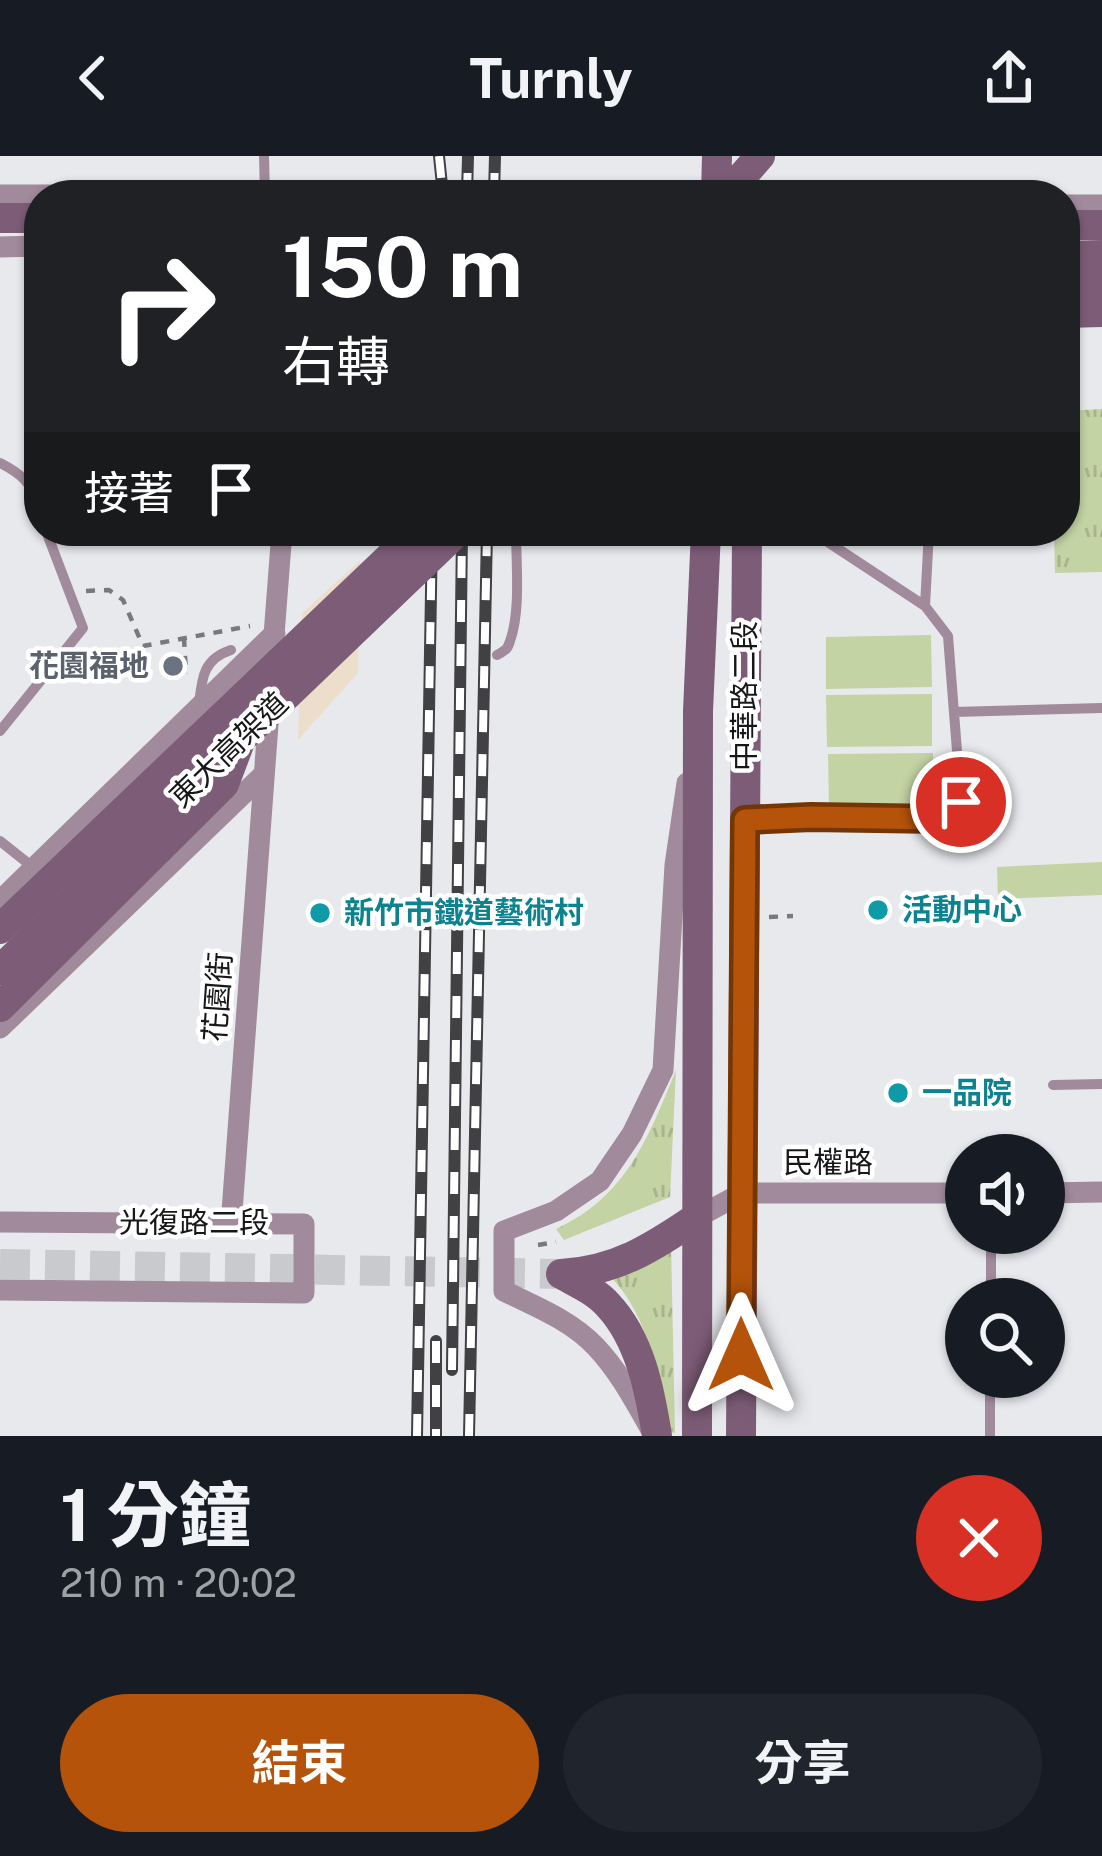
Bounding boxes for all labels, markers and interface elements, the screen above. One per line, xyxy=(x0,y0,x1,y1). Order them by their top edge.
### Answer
icon: back xyxy=(60,45,126,111)
icon: share xyxy=(976,45,1042,111)
text: Turnly xyxy=(469,47,633,110)
text: 150 m xyxy=(282,217,523,316)
icon: right xyxy=(84,228,240,384)
text: 右轉 xyxy=(282,330,390,393)
icon: arrive xyxy=(198,456,264,522)
text: 接著 xyxy=(84,466,174,519)
street label: 中華路二段 xyxy=(726,621,762,771)
place label: 花園福地 xyxy=(29,647,149,683)
marker: 花園福地 xyxy=(160,653,186,679)
street label: 東大高架道 xyxy=(162,684,295,814)
pin xyxy=(910,751,1012,853)
icon: arrive xyxy=(928,769,994,835)
place label: 活動中心 xyxy=(902,891,1022,927)
place label: 新竹市鐵道藝術村 xyxy=(344,894,584,930)
marker: 活動中心 xyxy=(865,897,891,923)
marker: 新竹市鐵道藝術村 xyxy=(307,900,333,926)
street label: 花園街 xyxy=(196,951,238,1043)
place label: 一品院 xyxy=(922,1074,1012,1110)
marker: 一品院 xyxy=(885,1080,911,1106)
map controls xyxy=(945,1134,1065,1398)
button: sound xyxy=(945,1134,1065,1254)
street label: 民權路 xyxy=(783,1144,873,1180)
street label: 光復路二段 xyxy=(119,1204,269,1240)
button: search xyxy=(945,1278,1065,1398)
position arrow xyxy=(678,1292,804,1418)
text: 1 分鐘 xyxy=(60,1473,251,1557)
button: close xyxy=(916,1475,1042,1601)
text: 210 m · 20:02 xyxy=(60,1560,297,1606)
button: 結束 xyxy=(60,1694,539,1832)
button: 分享 xyxy=(563,1694,1042,1832)

